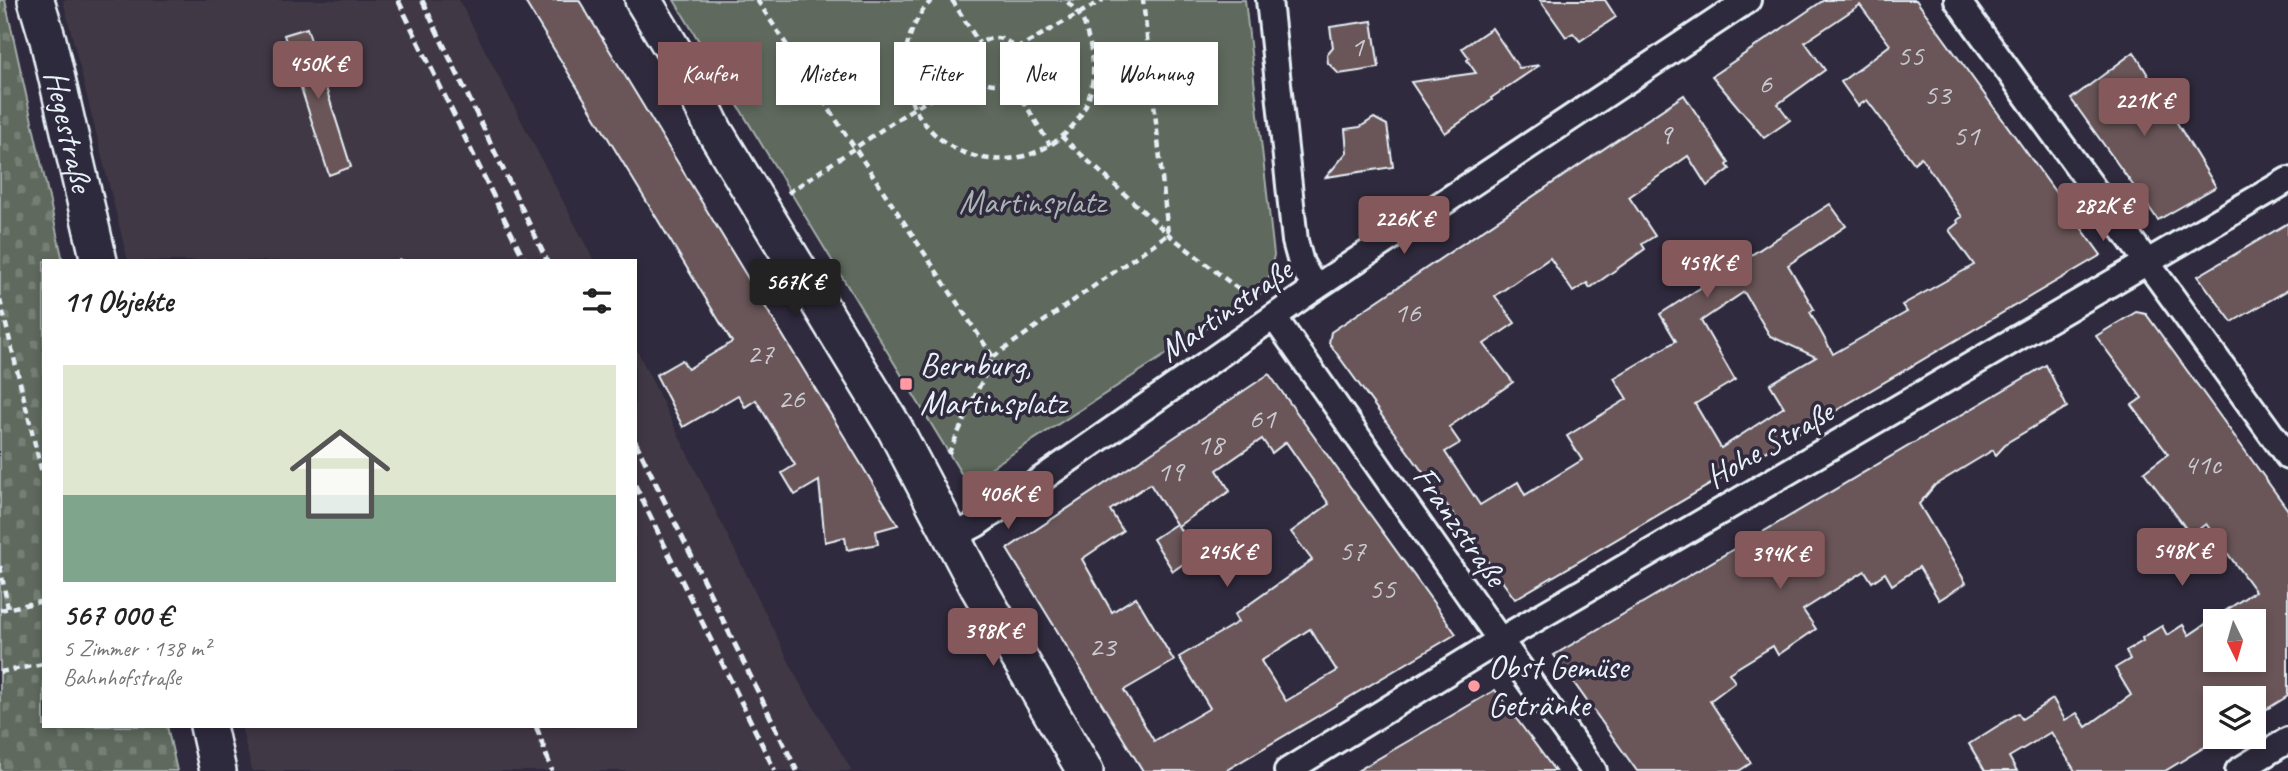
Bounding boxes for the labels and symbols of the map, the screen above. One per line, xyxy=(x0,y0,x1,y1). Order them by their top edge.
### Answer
house number: 1 xyxy=(1350,27,1365,65)
house number: 55 xyxy=(1897,36,1925,74)
pin: 450K € xyxy=(261,42,375,101)
house number: 6 xyxy=(1758,64,1773,102)
street label: Hegestraße xyxy=(35,66,104,198)
house number: 53 xyxy=(1924,75,1953,113)
pin: 221K € xyxy=(2087,78,2201,138)
house number: 9 xyxy=(1658,115,1674,153)
house number: 51 xyxy=(1953,116,1981,154)
park label: Martinsplatz xyxy=(959,181,1108,223)
pin: 282K € xyxy=(2046,184,2160,243)
pin: 226K € xyxy=(1347,196,1461,256)
pin: 459K € xyxy=(1650,240,1764,300)
street label: Martinstraße xyxy=(1150,247,1302,371)
pin: 567K € xyxy=(738,260,852,319)
house number: 16 xyxy=(1394,293,1422,331)
house number: 27 xyxy=(747,334,775,372)
place label: Bernburg, Martinsplatz xyxy=(920,344,1069,424)
marker: Bernburg, Martinsplatz xyxy=(898,376,914,392)
house number: 26 xyxy=(778,379,806,417)
street label: Hohe Straße xyxy=(1698,390,1842,497)
house number: 61 xyxy=(1249,399,1277,437)
house number: 18 xyxy=(1197,425,1226,463)
house number: 41c xyxy=(2183,445,2222,483)
house number: 19 xyxy=(1157,452,1186,490)
street label: Franzstraße xyxy=(1403,458,1518,596)
pin: 406K € xyxy=(951,472,1065,531)
pin: 548K € xyxy=(2125,528,2239,588)
pin: 245K € xyxy=(1170,530,1284,589)
house number: 57 xyxy=(1339,531,1367,569)
pin: 394K € xyxy=(1723,532,1837,591)
house number: 55 xyxy=(1369,569,1397,607)
pin: 398K € xyxy=(936,608,1050,668)
north arrow xyxy=(2203,609,2266,672)
house number: 23 xyxy=(1089,627,1118,665)
place label: Obst Gemüse Getränke xyxy=(1488,646,1631,726)
marker: Obst Gemüse Getränke xyxy=(1466,678,1482,694)

